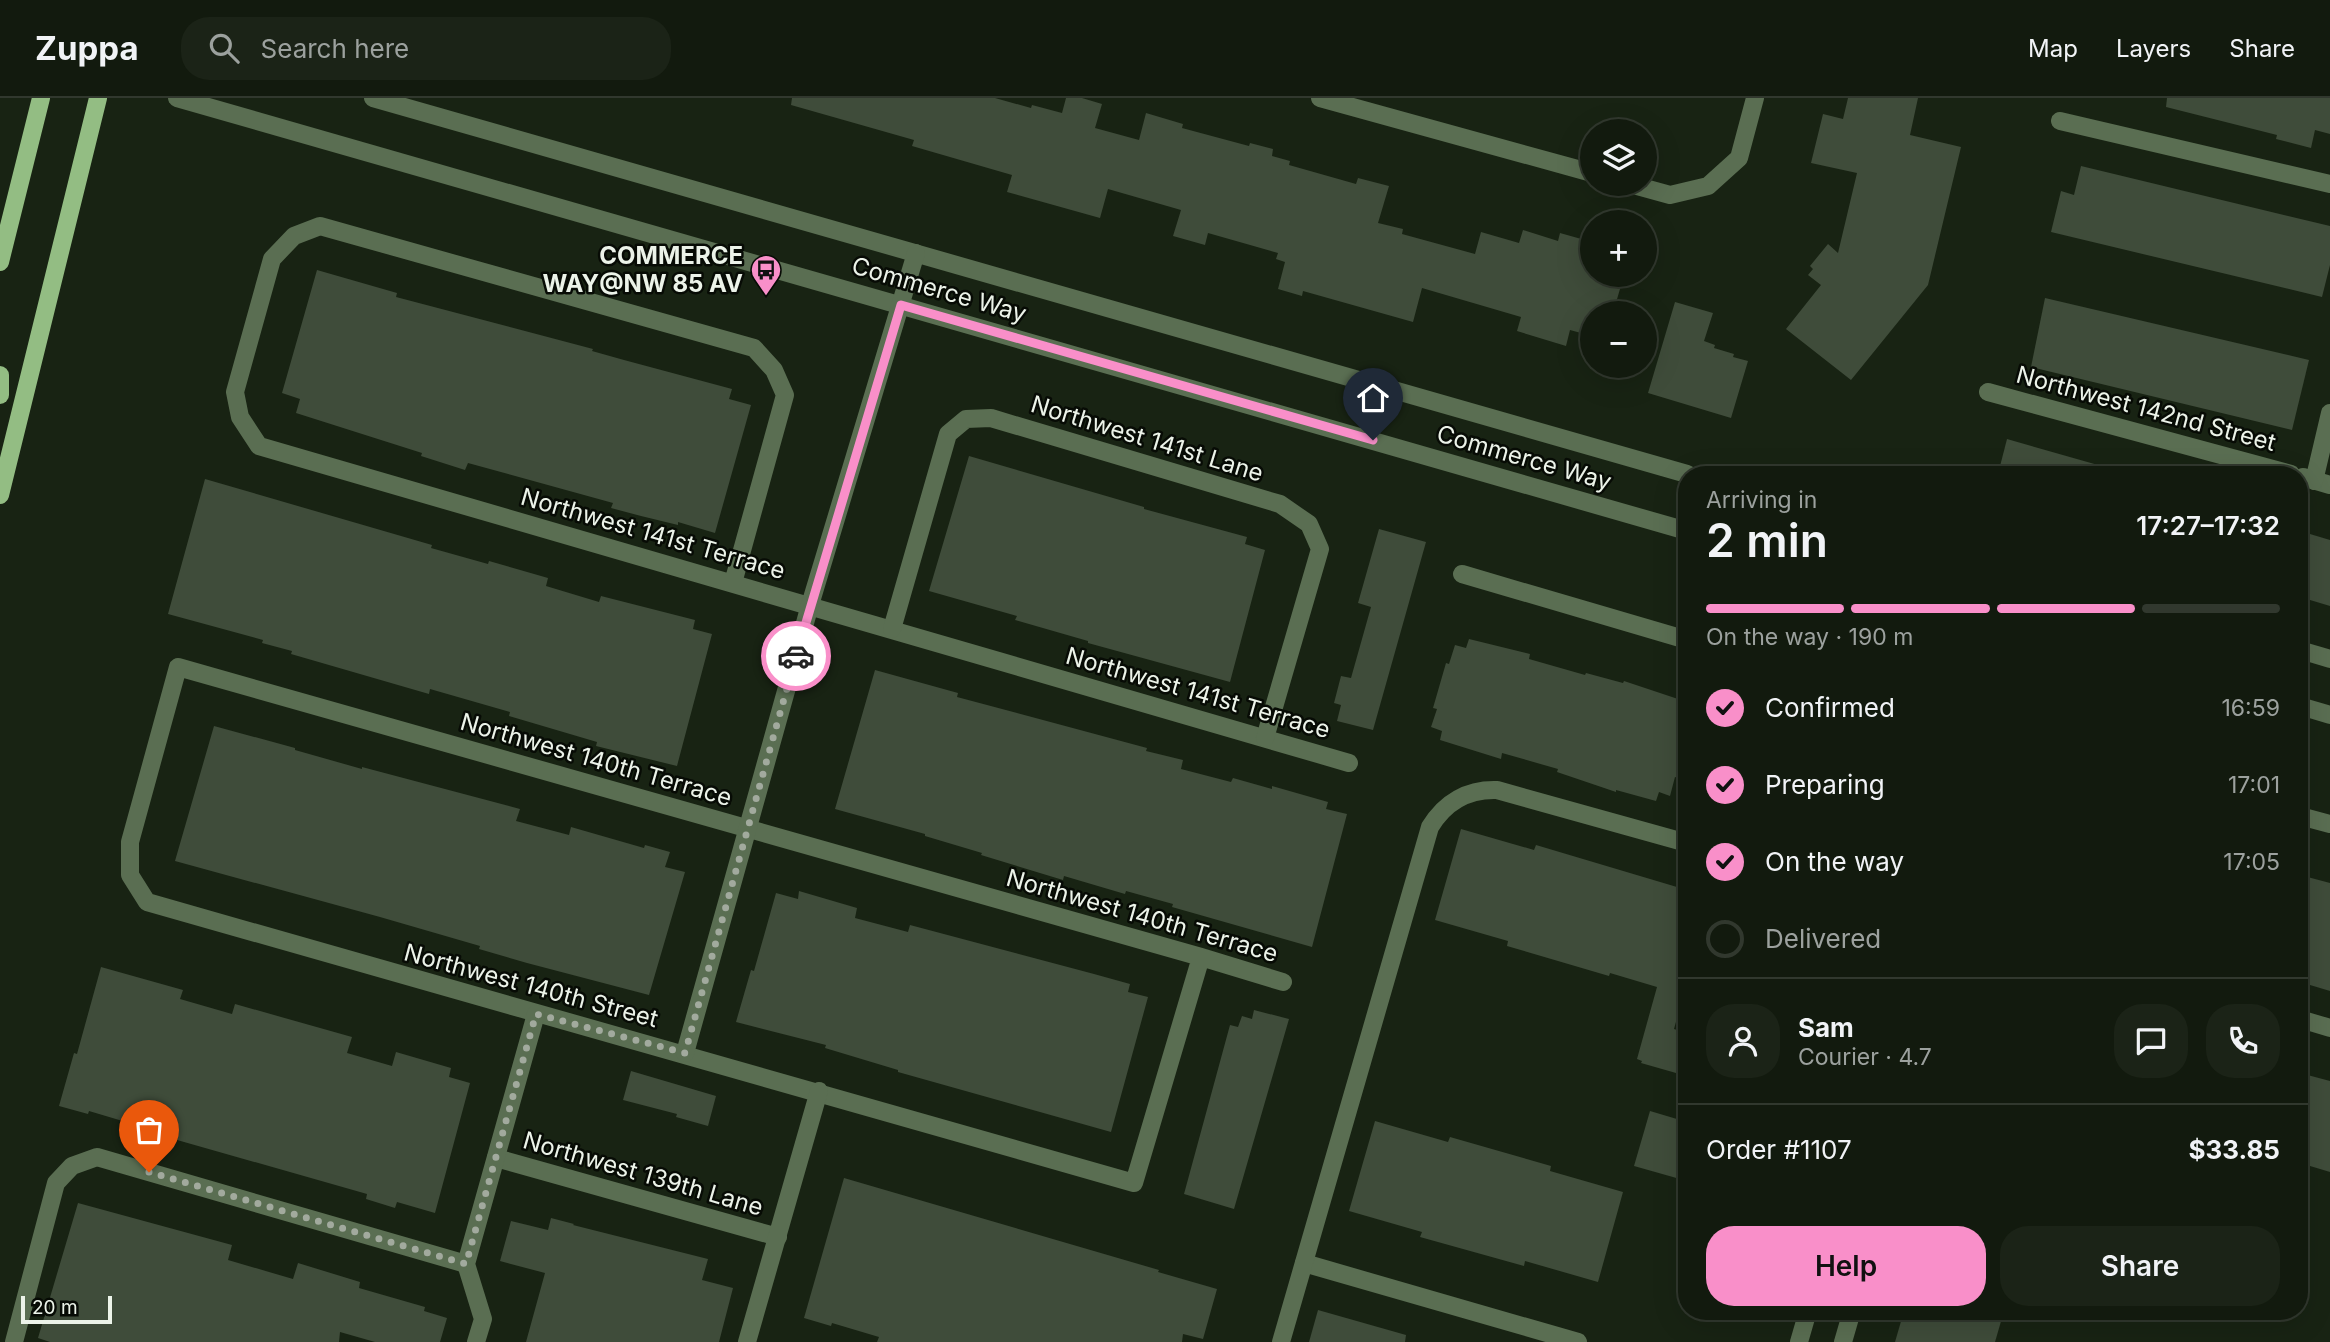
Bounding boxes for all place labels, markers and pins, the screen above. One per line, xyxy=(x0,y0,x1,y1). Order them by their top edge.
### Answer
place label: COMMERCE WAY@NW 85 AV xyxy=(542,241,743,298)
bus stop icon: COMMERCE WAY@NW 85 AV xyxy=(749,253,783,297)
pin xyxy=(1343,368,1403,440)
pin xyxy=(119,1100,179,1172)

